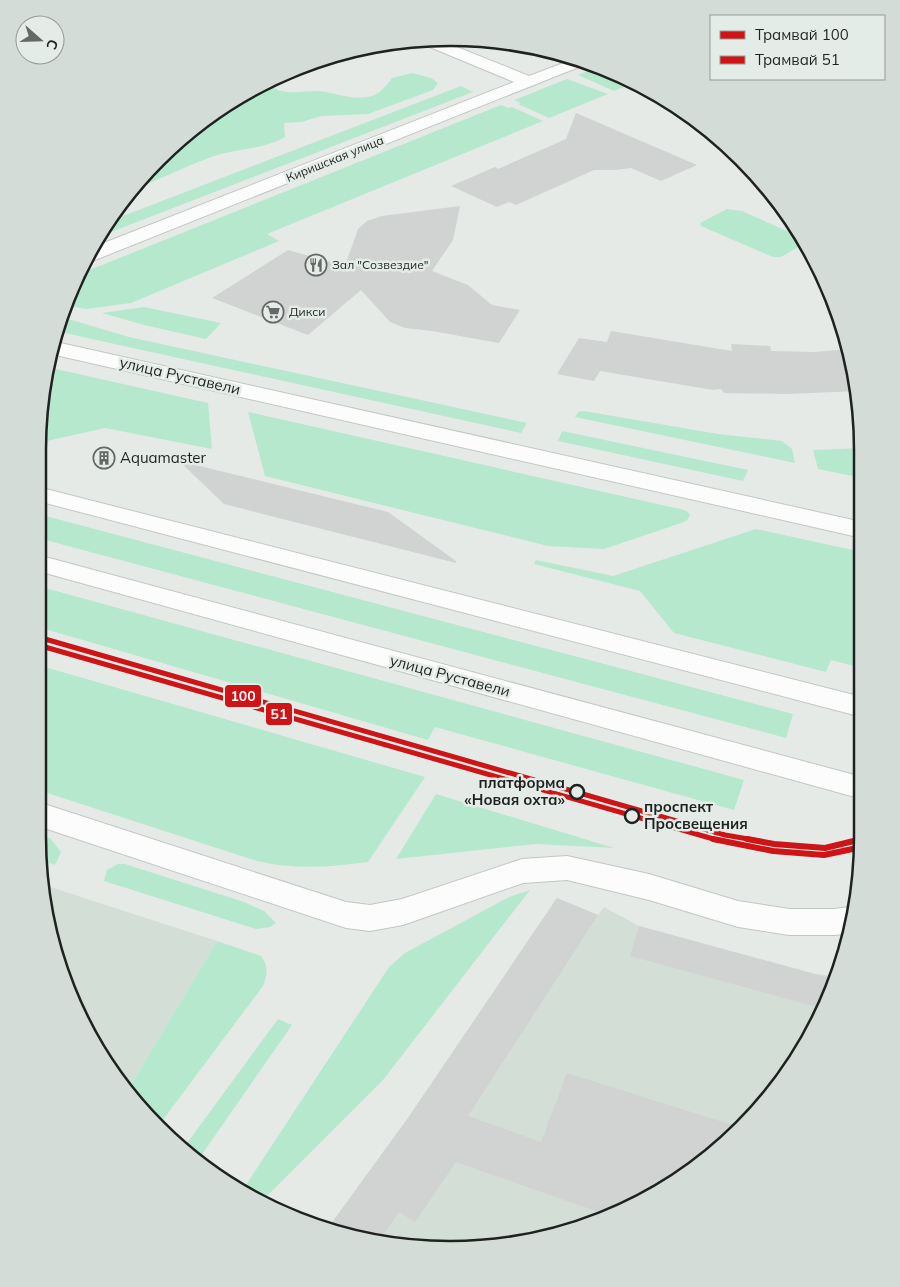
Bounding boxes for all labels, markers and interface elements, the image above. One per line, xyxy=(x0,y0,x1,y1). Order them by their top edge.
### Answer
north arrow xyxy=(15,15,65,65)
legend xyxy=(710,15,885,80)
text: Трамвай 100 xyxy=(755,25,849,44)
text: С xyxy=(42,37,62,52)
text: Трамвай 51 xyxy=(755,50,840,69)
street label: Киришская улица xyxy=(284,132,386,185)
restaurant icon: Зал "Созвездие" xyxy=(304,253,328,277)
place label: Зал "Созвездие" xyxy=(332,257,429,272)
supermarket icon: Дикси xyxy=(261,300,285,324)
place label: Дикси xyxy=(289,304,325,319)
street label: улица Руставели xyxy=(118,352,242,399)
building icon: Aquamaster xyxy=(92,446,116,470)
place label: Aquamaster xyxy=(120,448,206,467)
street label: улица Руставели xyxy=(388,650,512,701)
line badge: 100 xyxy=(224,684,262,708)
text: 100 xyxy=(230,687,256,705)
line badge: 51 xyxy=(265,702,293,726)
text: 51 xyxy=(271,705,287,723)
place label: платформа «Новая охта» xyxy=(464,773,566,809)
marker: платформа «Новая охта» xyxy=(569,784,585,800)
place label: проспект Просвещения xyxy=(644,797,748,833)
marker: проспект Просвещения xyxy=(624,808,640,824)

